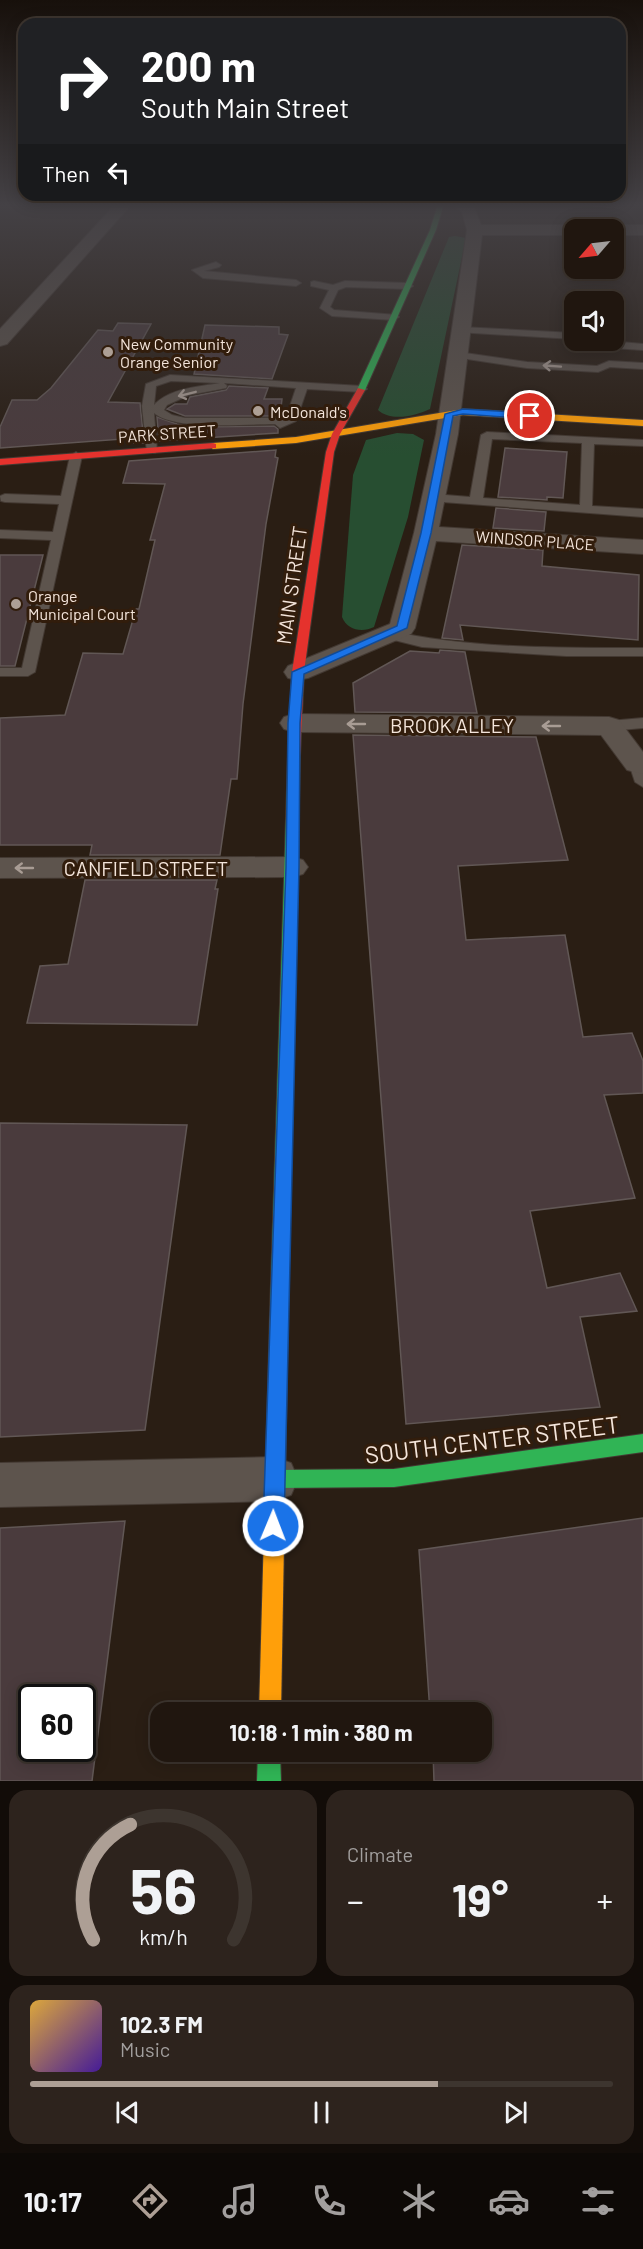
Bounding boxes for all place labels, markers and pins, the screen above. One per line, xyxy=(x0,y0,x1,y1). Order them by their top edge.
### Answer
place label: New Community Orange Senior xyxy=(120,334,234,371)
marker: New Community Orange Senior xyxy=(101,345,115,359)
pin xyxy=(504,390,555,441)
place label: McDonald's xyxy=(270,402,347,421)
marker: McDonald's xyxy=(251,404,265,418)
place label: Orange Municipal Court xyxy=(28,586,136,623)
marker: Orange Municipal Court xyxy=(9,597,23,611)

